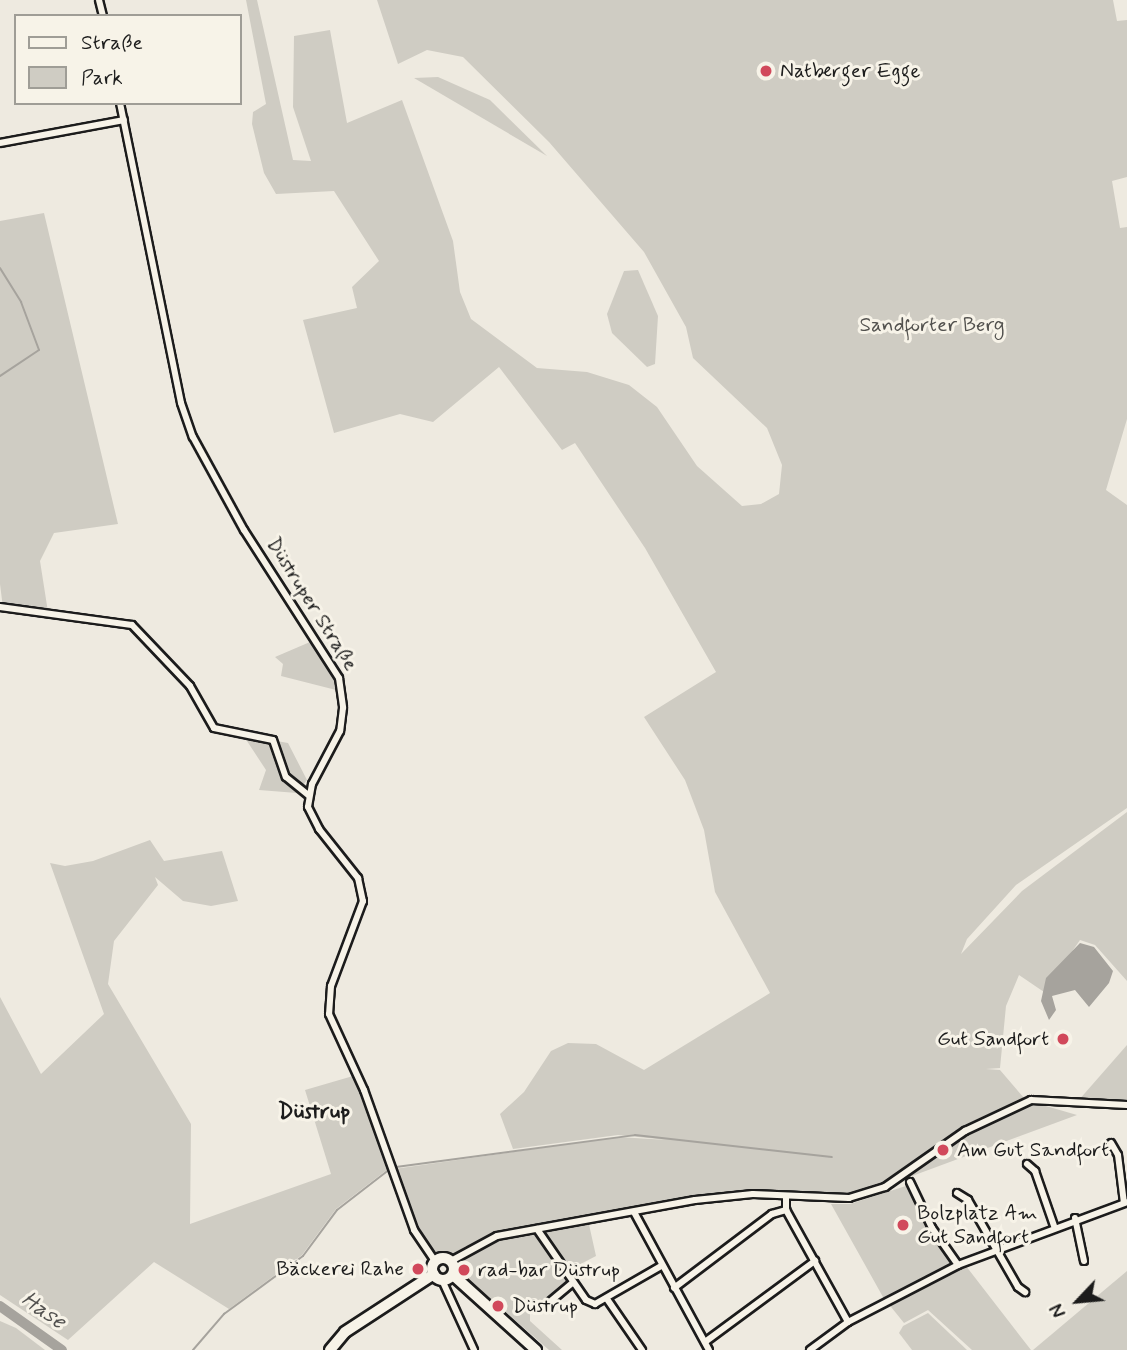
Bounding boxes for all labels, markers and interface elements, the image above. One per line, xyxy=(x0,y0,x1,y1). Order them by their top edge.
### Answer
legend xyxy=(14,14,242,105)
text: Straße xyxy=(81,29,143,57)
place label: Natberger Egge xyxy=(780,58,917,84)
marker: Natberger Egge xyxy=(758,63,774,79)
text: Park xyxy=(81,64,123,92)
park label: Sandforter Berg xyxy=(859,312,1005,338)
street label: Düstruper Straße xyxy=(261,533,363,675)
place label: Gut Sandfort xyxy=(935,1026,1049,1052)
marker: Gut Sandfort xyxy=(1055,1031,1071,1047)
district label: Düstrup xyxy=(278,1098,350,1126)
place label: Am Gut Sandfort xyxy=(957,1137,1107,1163)
marker: Am Gut Sandfort xyxy=(935,1142,951,1158)
place label: Bolzplatz Am Gut Sandfort xyxy=(917,1200,1035,1250)
marker: Bolzplatz Am Gut Sandfort xyxy=(895,1217,911,1233)
place label: Bäckerei Rahe xyxy=(276,1256,404,1282)
place label: rad-bar Düstrup xyxy=(478,1257,619,1283)
marker: Bäckerei Rahe xyxy=(410,1261,426,1277)
marker: rad-bar Düstrup xyxy=(456,1262,472,1278)
north arrow xyxy=(1043,1266,1113,1336)
water label: Hase xyxy=(16,1286,70,1336)
place label: Düstrup xyxy=(512,1293,578,1319)
marker: Düstrup xyxy=(490,1298,506,1314)
text: N xyxy=(1045,1299,1073,1322)

